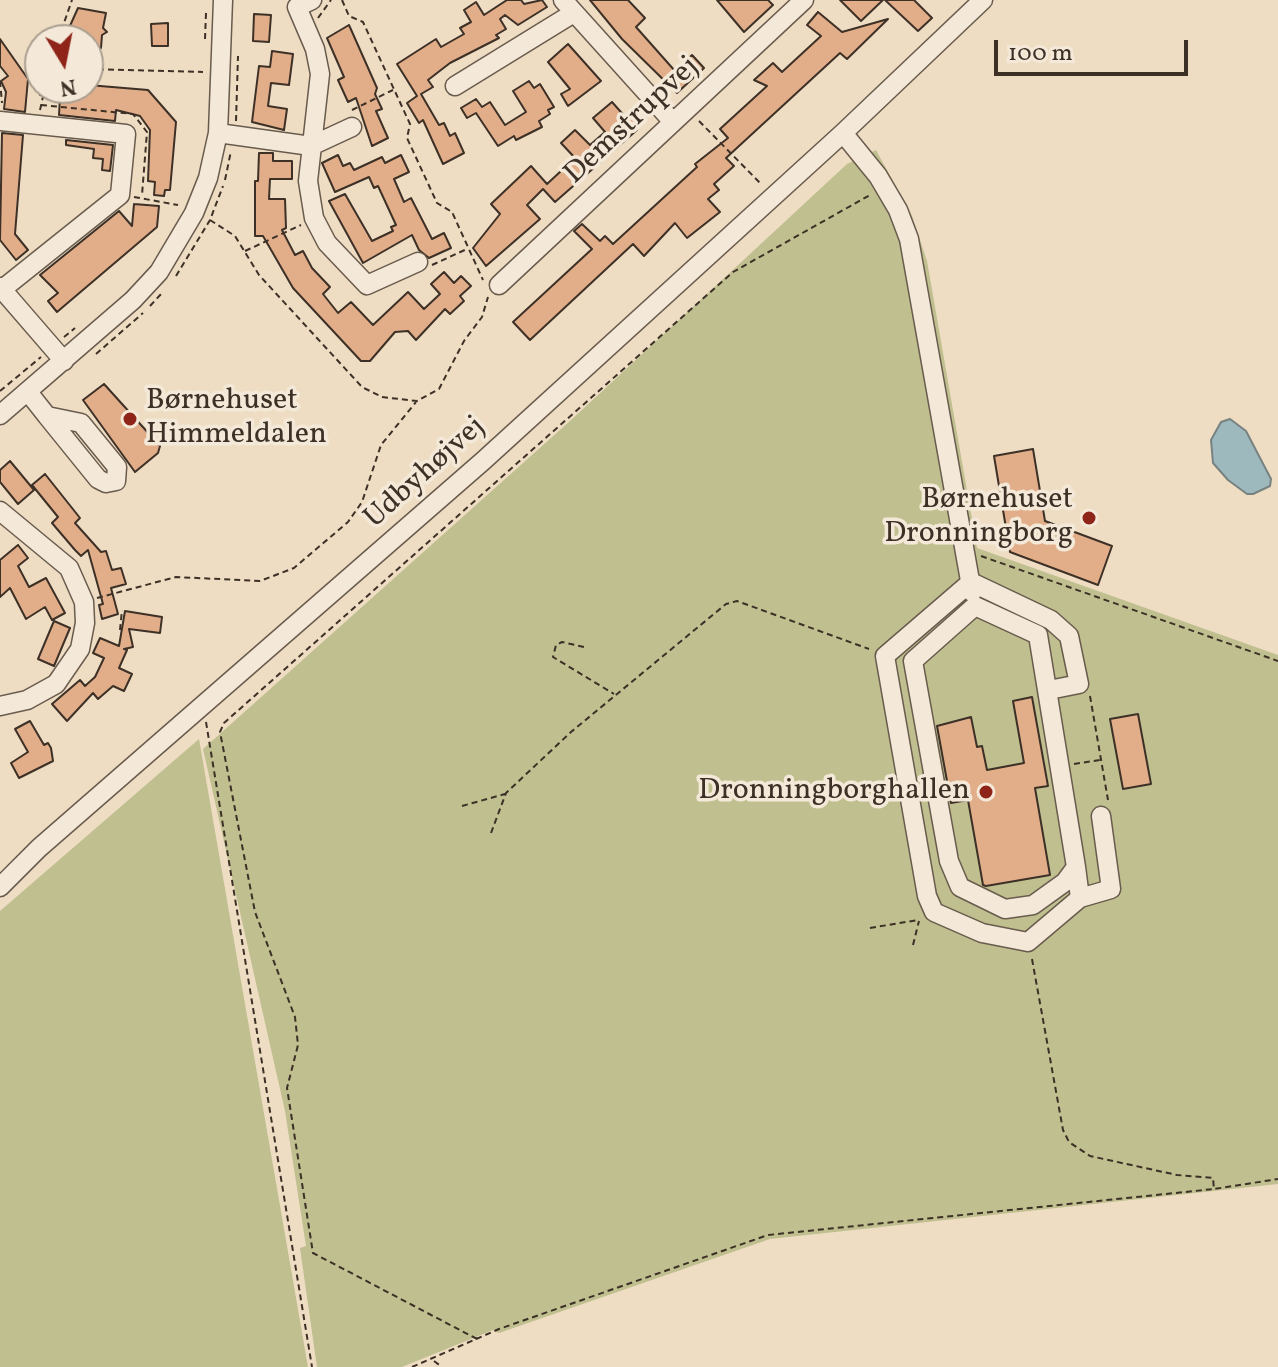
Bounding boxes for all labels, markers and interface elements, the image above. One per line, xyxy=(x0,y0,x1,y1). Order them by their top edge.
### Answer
north arrow xyxy=(24,24,104,104)
scale bar xyxy=(998,24,1192,74)
text: 100 m xyxy=(1008,37,1073,71)
street label: Demstrupvej xyxy=(558,51,708,193)
text: N xyxy=(57,70,78,103)
place label: Børnehuset Himmeldalen xyxy=(146,384,327,454)
marker: Børnehuset Himmeldalen xyxy=(121,410,139,428)
street label: Udbyhøjvej xyxy=(358,410,494,538)
place label: Børnehuset Dronningborg xyxy=(884,483,1073,554)
marker: Børnehuset Dronningborg xyxy=(1080,509,1098,527)
place label: Dronningborghallen xyxy=(698,774,970,810)
marker: Dronningborghallen xyxy=(977,783,995,801)

